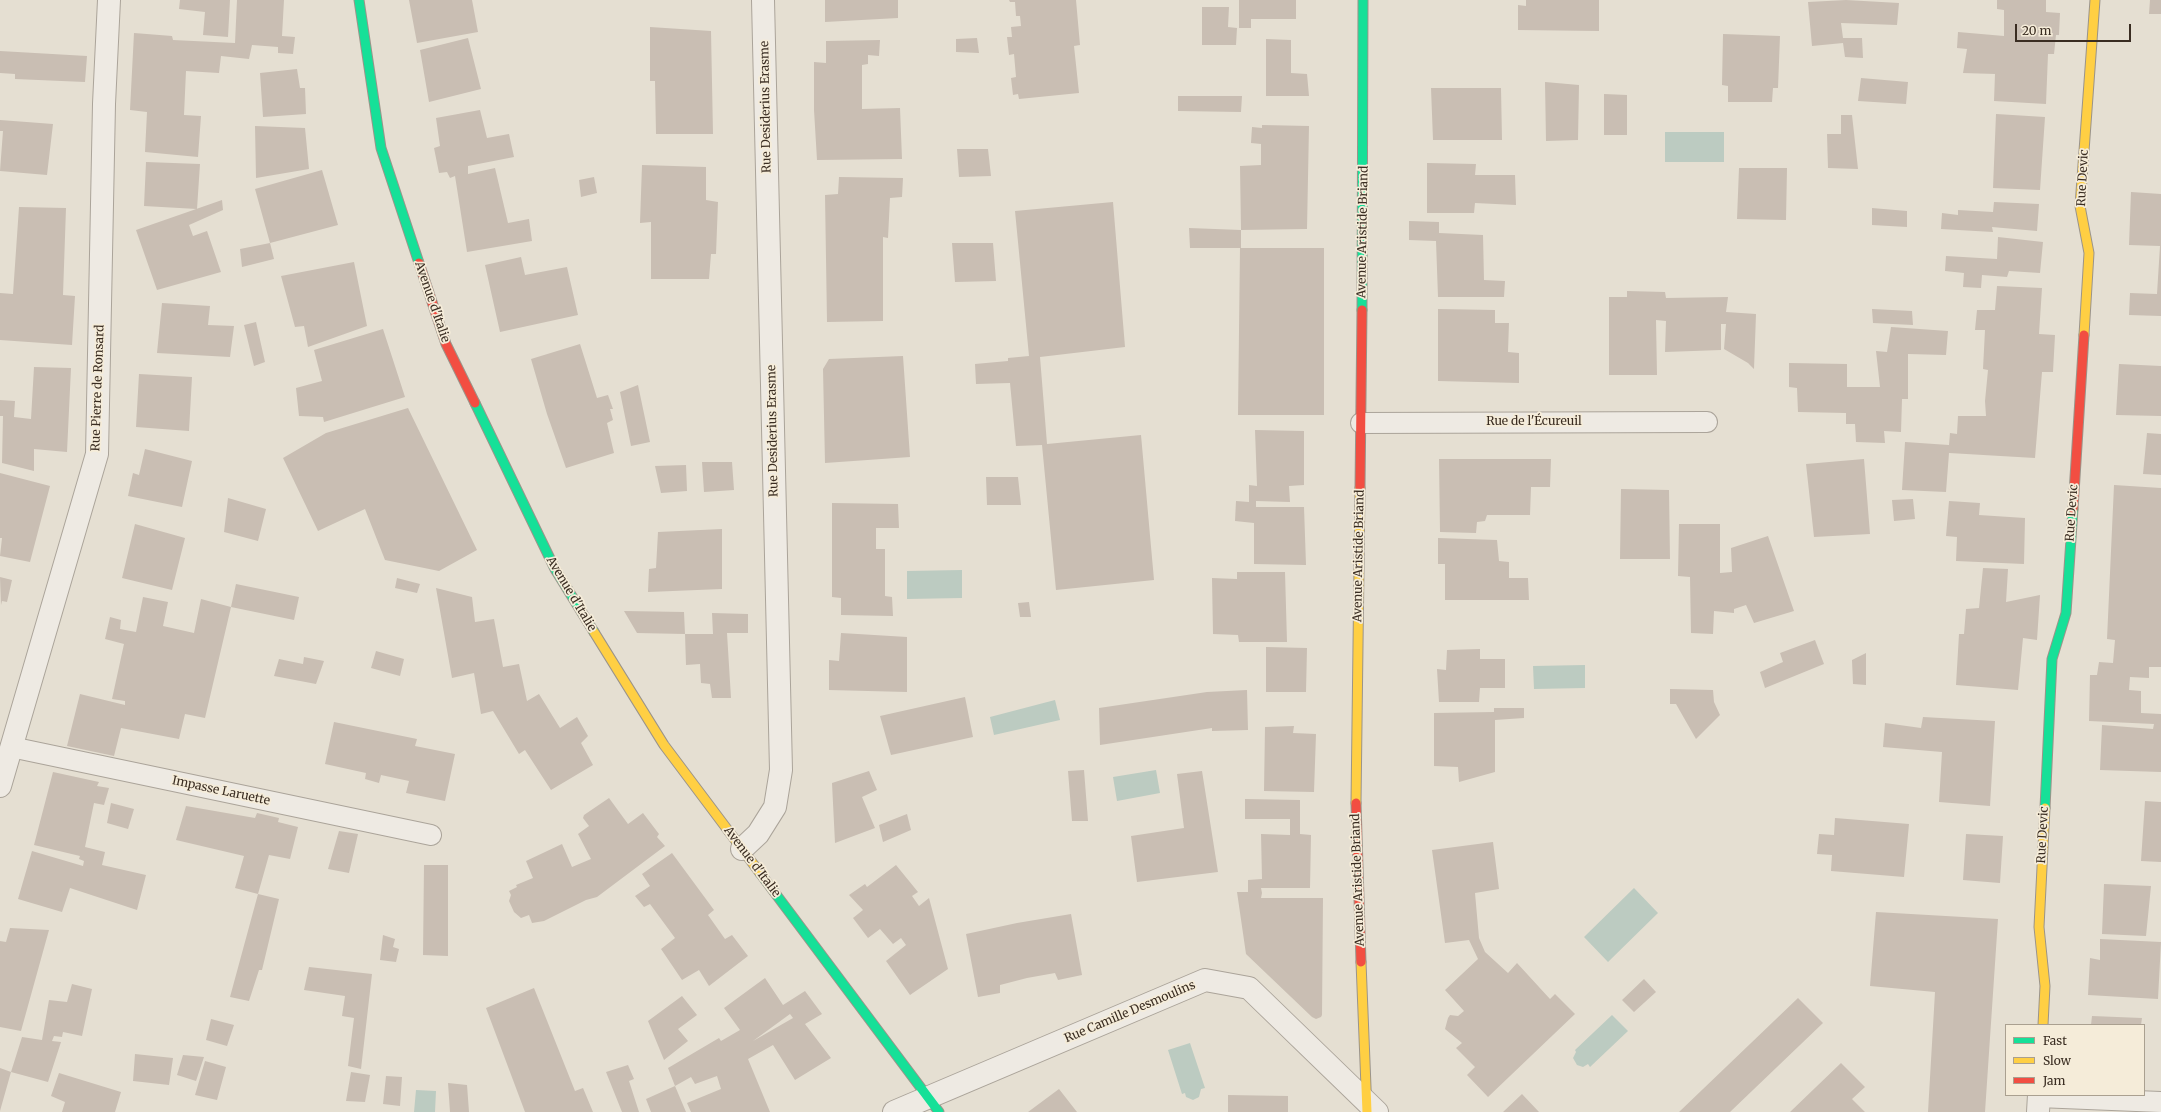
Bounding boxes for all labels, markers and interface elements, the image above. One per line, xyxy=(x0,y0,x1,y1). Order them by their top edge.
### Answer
scale bar xyxy=(2017,16,2133,42)
text: 20 m xyxy=(2022,23,2051,38)
street label: Rue Desiderius Erasme xyxy=(758,41,774,173)
street label: Rue Devic xyxy=(2074,149,2092,207)
street label: Avenue Aristide Briand xyxy=(1355,166,1371,298)
street label: Avenue d'Italie xyxy=(411,260,453,344)
street label: Rue Pierre de Ronsard xyxy=(89,324,107,452)
street label: Rue Desiderius Erasme xyxy=(765,365,781,497)
street label: Rue de l'Écureuil xyxy=(1486,415,1582,429)
street label: Rue Devic xyxy=(2063,484,2081,542)
street label: Avenue Aristide Briand xyxy=(1351,490,1367,622)
street label: Avenue d'Italie xyxy=(543,554,599,634)
street label: Impasse Laruette xyxy=(171,774,271,808)
street label: Rue Devic xyxy=(2034,806,2052,864)
street label: Avenue Aristide Briand xyxy=(1348,813,1368,947)
street label: Avenue d'Italie xyxy=(721,824,783,900)
street label: Rue Camille Desmoulins xyxy=(1062,978,1198,1046)
legend xyxy=(2005,1024,2145,1096)
text: Fast xyxy=(2043,1033,2067,1048)
text: Slow xyxy=(2043,1053,2071,1068)
text: Jam xyxy=(2043,1073,2065,1088)

